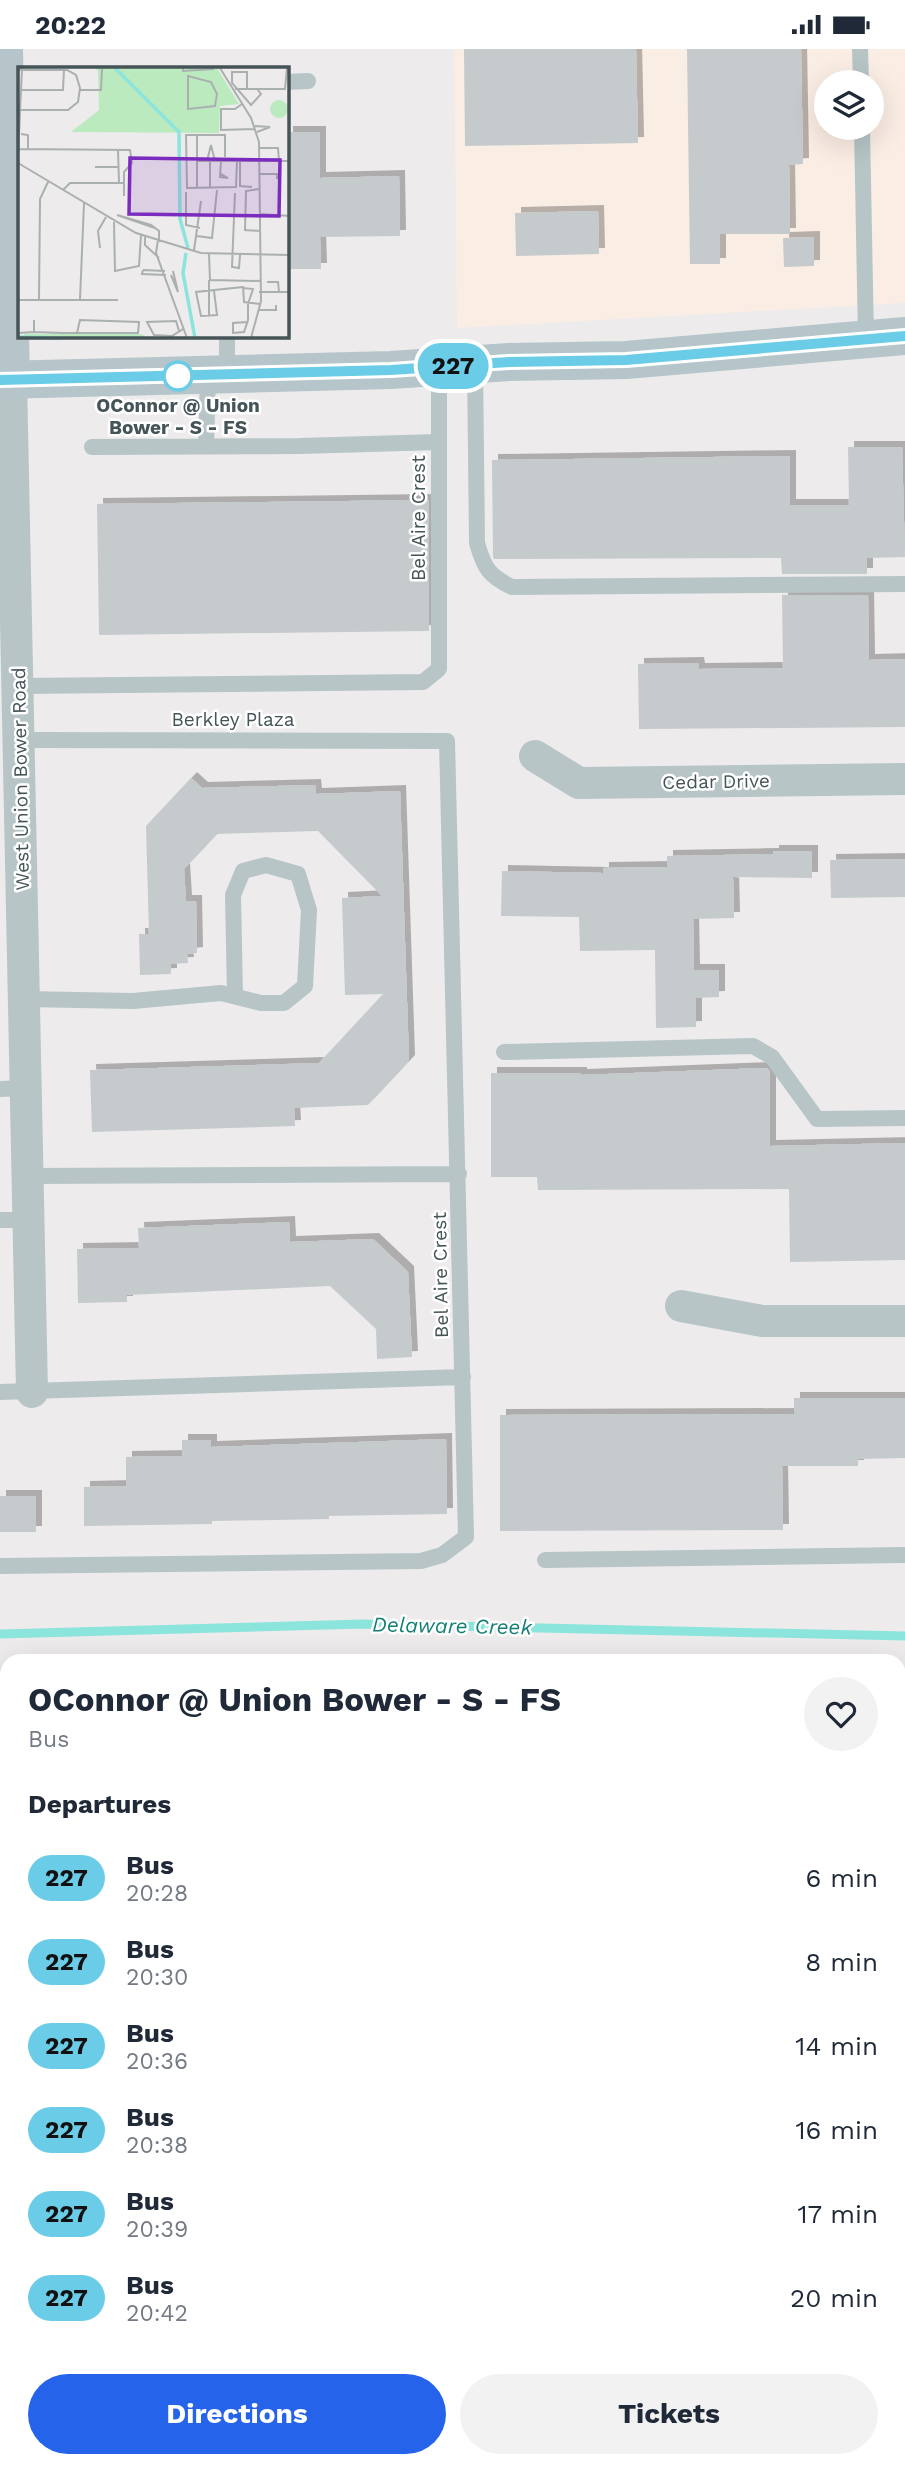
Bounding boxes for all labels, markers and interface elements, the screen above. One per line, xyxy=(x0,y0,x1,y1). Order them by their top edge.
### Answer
text: 20:22 xyxy=(35,10,106,40)
inset map xyxy=(18,67,289,338)
map controls xyxy=(814,70,884,140)
button: layers xyxy=(814,70,884,140)
line badge: 227 xyxy=(413,343,493,389)
text: 227 xyxy=(432,352,474,380)
marker: OConnor @ Union Bower - S - FS xyxy=(163,361,193,391)
place label: OConnor @ Union Bower - S - FS xyxy=(96,394,260,439)
street label: Bel Aire Crest xyxy=(407,455,430,581)
street label: West Union Bower Road xyxy=(7,667,34,891)
street label: Berkley Plaza xyxy=(171,708,295,731)
street label: Cedar Drive xyxy=(662,769,770,794)
street label: Bel Aire Crest xyxy=(428,1212,453,1338)
water label: Delaware Creek xyxy=(372,1612,533,1639)
button: heart xyxy=(804,1677,878,1751)
text: OConnor @ Union Bower - S - FS xyxy=(28,1680,561,1719)
text: Bus xyxy=(28,1726,69,1753)
text: Departures xyxy=(28,1789,171,1819)
text: Bus xyxy=(126,1850,174,1880)
text: 6 min xyxy=(806,1863,878,1893)
text: 227 xyxy=(45,1864,88,1892)
text: 20:28 xyxy=(126,1880,188,1907)
text: Bus xyxy=(126,1934,174,1964)
text: 8 min xyxy=(805,1947,878,1977)
text: 227 xyxy=(45,1948,88,1976)
text: 20:30 xyxy=(126,1964,188,1991)
text: Bus xyxy=(126,2018,174,2048)
text: 14 min xyxy=(795,2031,878,2061)
text: 227 xyxy=(45,2032,88,2060)
text: 20:36 xyxy=(126,2048,188,2075)
text: Bus xyxy=(126,2102,174,2132)
text: 16 min xyxy=(795,2115,878,2145)
text: 227 xyxy=(45,2116,88,2144)
text: 20:38 xyxy=(126,2132,188,2159)
text: Bus xyxy=(126,2186,174,2216)
text: 17 min xyxy=(797,2199,878,2229)
text: 227 xyxy=(45,2200,88,2228)
text: 20:39 xyxy=(126,2216,188,2243)
text: Bus xyxy=(126,2270,174,2300)
text: 20 min xyxy=(790,2283,878,2313)
text: 227 xyxy=(45,2284,88,2312)
text: 20:42 xyxy=(126,2300,188,2327)
button: Directions xyxy=(28,2374,446,2454)
button: Tickets xyxy=(460,2374,878,2454)

